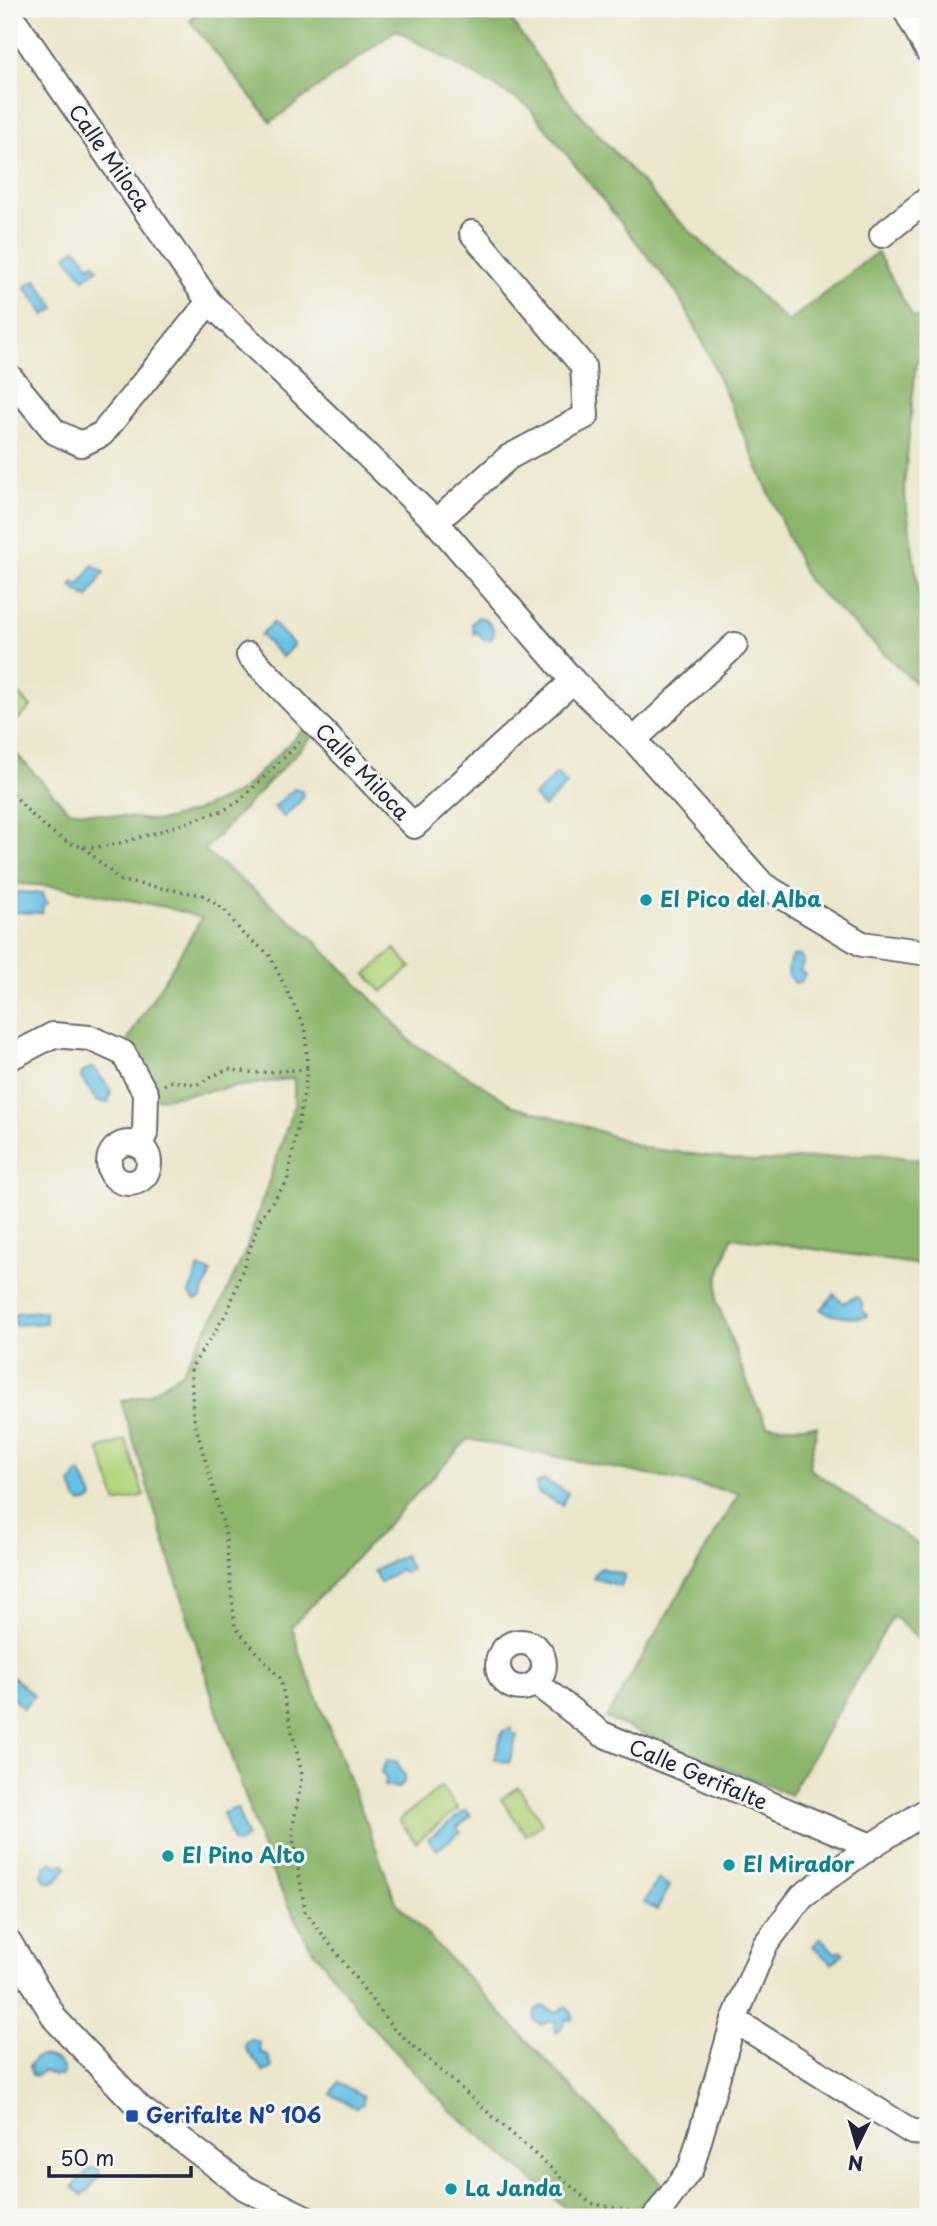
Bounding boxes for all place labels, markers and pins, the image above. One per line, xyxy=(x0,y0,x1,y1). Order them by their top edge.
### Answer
place label: El Pico del Alba xyxy=(660,882,822,914)
marker: El Pico del Alba xyxy=(638,892,654,908)
place label: El Pino Alto xyxy=(182,1838,305,1870)
place label: El Mirador xyxy=(743,1847,855,1879)
marker: El Pino Alto xyxy=(160,1848,176,1864)
marker: El Mirador xyxy=(721,1857,737,1873)
place label: Gerifalte Nº 106 xyxy=(146,2098,322,2130)
marker: Gerifalte Nº 106 xyxy=(124,2108,140,2124)
place label: La Janda xyxy=(465,2171,563,2203)
marker: La Janda xyxy=(443,2181,459,2197)

